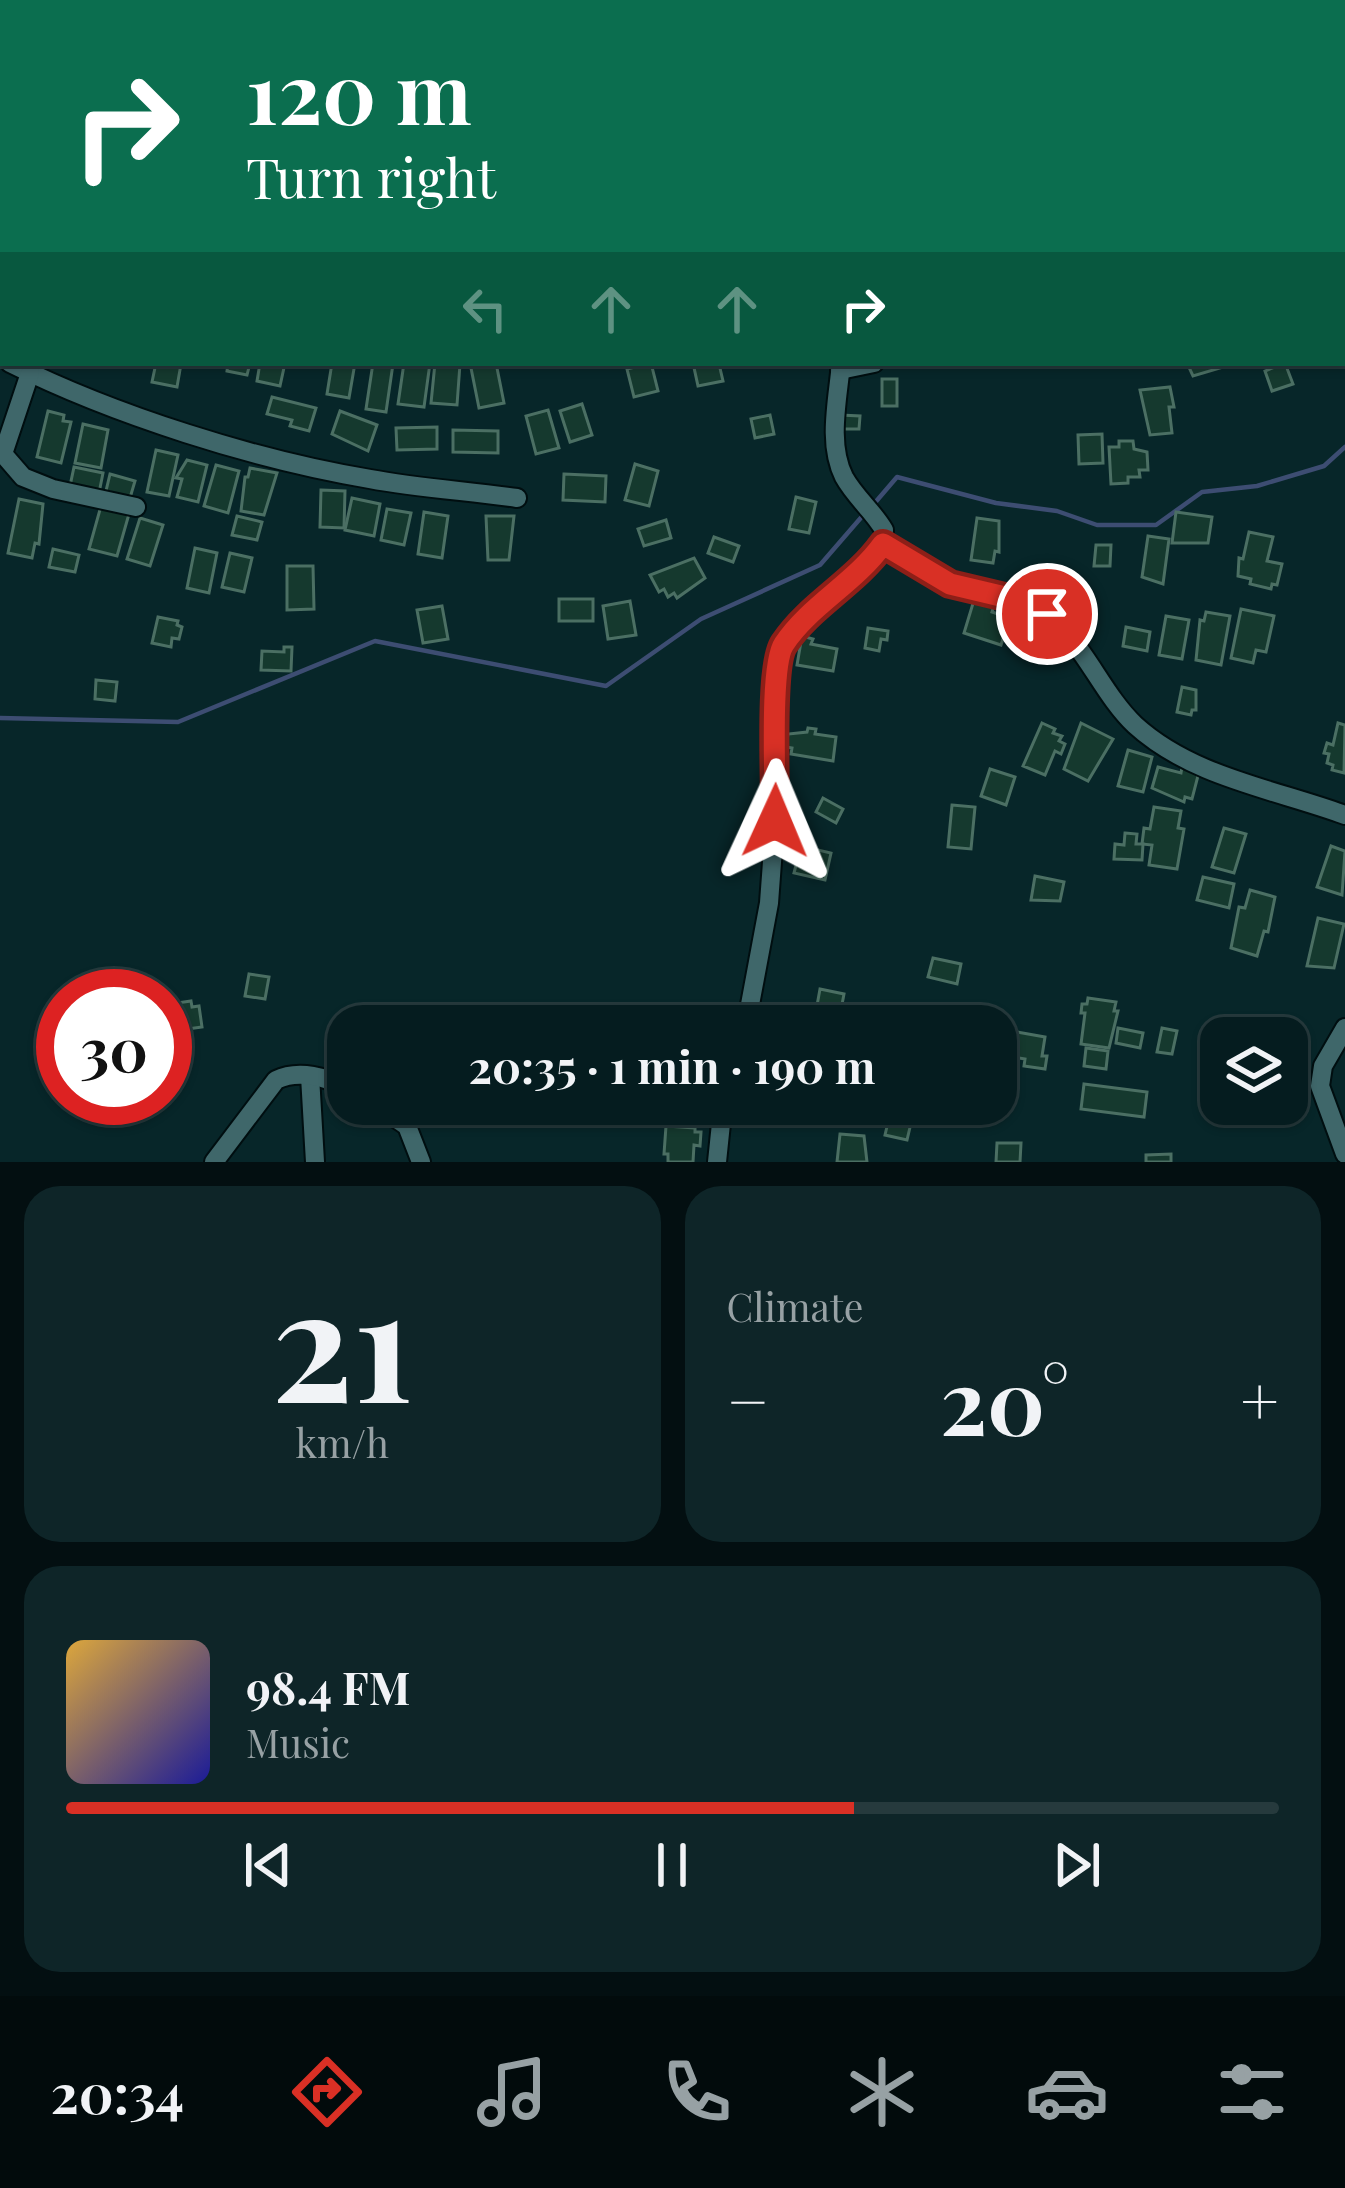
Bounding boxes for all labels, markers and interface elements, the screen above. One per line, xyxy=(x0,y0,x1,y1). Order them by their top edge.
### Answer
text: 120 m xyxy=(246,34,472,146)
icon: right xyxy=(48,48,204,204)
text: Turn right xyxy=(246,141,496,213)
icon: left xyxy=(452,276,518,342)
icon: ahead xyxy=(578,276,644,342)
icon: ahead xyxy=(704,276,770,342)
icon: right xyxy=(830,276,896,342)
pin xyxy=(996,563,1098,665)
icon: arrive xyxy=(1014,581,1080,647)
position arrow xyxy=(712,758,838,884)
speed limit sign: 30 xyxy=(36,969,192,1125)
map controls xyxy=(1200,1017,1308,1125)
button: layers xyxy=(1200,1017,1308,1125)
text: 20:35 · 1 min · 190 m xyxy=(468,1035,876,1095)
text: 21 xyxy=(272,1234,413,1442)
text: Climate xyxy=(727,1280,864,1332)
text: 20° xyxy=(940,1339,1070,1459)
text: − xyxy=(727,1355,769,1443)
text: + xyxy=(1240,1355,1279,1443)
text: km/h xyxy=(295,1416,389,1468)
text: 98.4 FM xyxy=(246,1656,410,1716)
text: Music xyxy=(246,1716,350,1768)
icon: previous xyxy=(235,1832,301,1898)
icon: pause xyxy=(639,1832,705,1898)
icon: next xyxy=(1044,1832,1110,1898)
icon: directions xyxy=(285,2050,369,2134)
icon: music xyxy=(470,2050,554,2134)
icon: phone xyxy=(655,2050,739,2134)
icon: climate xyxy=(840,2050,924,2134)
icon: car xyxy=(1025,2050,1109,2134)
icon: filters xyxy=(1210,2050,1294,2134)
text: 20:34 xyxy=(51,2056,184,2128)

